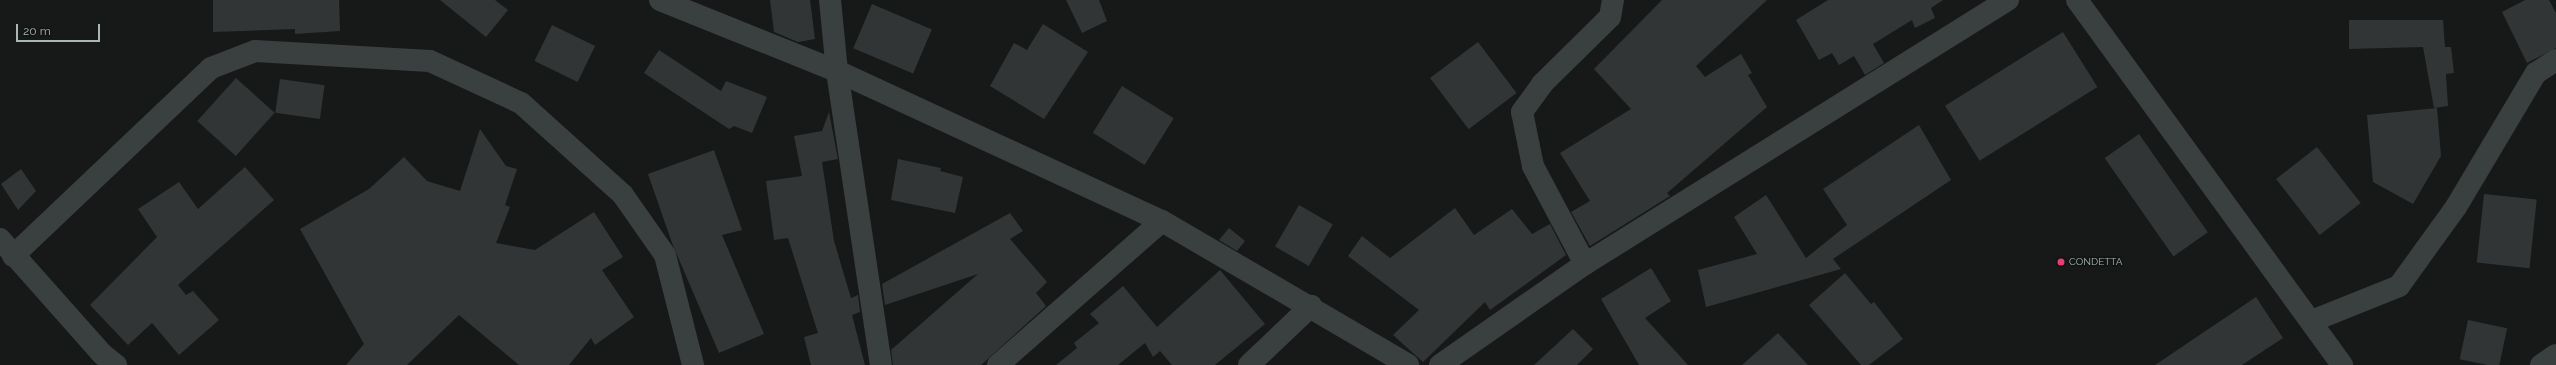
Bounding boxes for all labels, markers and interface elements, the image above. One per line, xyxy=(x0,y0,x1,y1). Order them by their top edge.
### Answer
scale bar xyxy=(18,16,102,42)
text: 20 m xyxy=(23,24,51,38)
place label: CONDETTA xyxy=(2069,256,2123,268)
marker: CONDETTA xyxy=(2056,257,2066,267)

